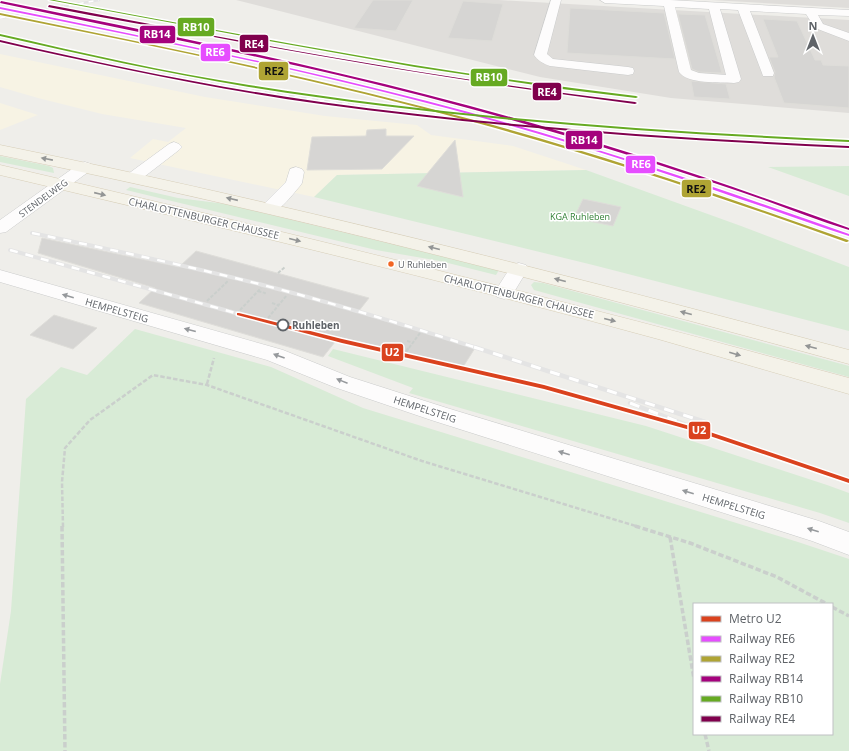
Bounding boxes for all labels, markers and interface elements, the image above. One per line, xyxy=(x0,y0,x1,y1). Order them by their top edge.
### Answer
north arrow xyxy=(793,16,833,56)
line badge: RB10 xyxy=(177,17,215,37)
text: N xyxy=(809,18,817,33)
text: RB10 xyxy=(182,19,210,34)
line badge: RB14 xyxy=(139,25,176,44)
text: RB14 xyxy=(143,26,171,41)
line badge: RE4 xyxy=(239,34,269,53)
text: RE4 xyxy=(244,36,265,51)
line badge: RE6 xyxy=(200,43,231,62)
text: RE6 xyxy=(205,44,225,59)
line badge: RE2 xyxy=(258,61,289,81)
text: RE2 xyxy=(264,63,284,78)
line badge: RB10 xyxy=(470,68,508,87)
text: RB10 xyxy=(475,69,503,84)
line badge: RE4 xyxy=(532,82,562,101)
text: RE4 xyxy=(537,84,558,99)
line badge: RB14 xyxy=(565,130,603,150)
text: RB14 xyxy=(570,132,598,147)
line badge: RE6 xyxy=(625,155,656,174)
one-way arrow xyxy=(41,156,53,162)
text: RE6 xyxy=(631,156,651,171)
street label: STENDELWEG xyxy=(16,176,70,220)
line badge: RE2 xyxy=(681,179,712,198)
text: RE2 xyxy=(686,181,706,196)
one-way arrow xyxy=(94,191,106,197)
street label: CHARLOTTENBURGER CHAUSSEE xyxy=(127,194,281,242)
one-way arrow xyxy=(226,196,238,202)
park label: KGA Ruhleben xyxy=(550,210,610,223)
one-way arrow xyxy=(289,237,301,243)
one-way arrow xyxy=(428,244,440,250)
place label: U Ruhleben xyxy=(398,258,447,271)
marker: U Ruhleben xyxy=(386,259,396,269)
street label: CHARLOTTENBURGER CHAUSSEE xyxy=(443,271,595,321)
one-way arrow xyxy=(554,277,566,283)
one-way arrow xyxy=(62,293,74,299)
street label: HEMPELSTEIG xyxy=(84,294,150,326)
one-way arrow xyxy=(680,310,692,316)
one-way arrow xyxy=(604,317,616,323)
marker: Ruhleben xyxy=(276,318,290,332)
place label: Ruhleben xyxy=(292,318,340,332)
one-way arrow xyxy=(183,327,195,333)
line badge: U2 xyxy=(381,343,404,362)
text: U2 xyxy=(385,344,399,359)
one-way arrow xyxy=(805,344,817,350)
one-way arrow xyxy=(730,351,742,357)
one-way arrow xyxy=(273,353,285,359)
one-way arrow xyxy=(335,378,347,384)
street label: HEMPELSTEIG xyxy=(392,392,458,426)
line badge: U2 xyxy=(688,421,711,440)
text: U2 xyxy=(692,422,706,437)
one-way arrow xyxy=(558,450,570,456)
one-way arrow xyxy=(682,489,694,495)
street label: HEMPELSTEIG xyxy=(701,490,767,522)
one-way arrow xyxy=(806,527,818,533)
legend xyxy=(693,603,833,735)
text: Metro U2 xyxy=(729,610,782,627)
text: Railway RE6 xyxy=(729,630,795,647)
text: Railway RE2 xyxy=(729,650,795,667)
text: Railway RB14 xyxy=(729,670,803,687)
text: Railway RB10 xyxy=(729,690,803,707)
text: Railway RE4 xyxy=(729,710,795,727)

